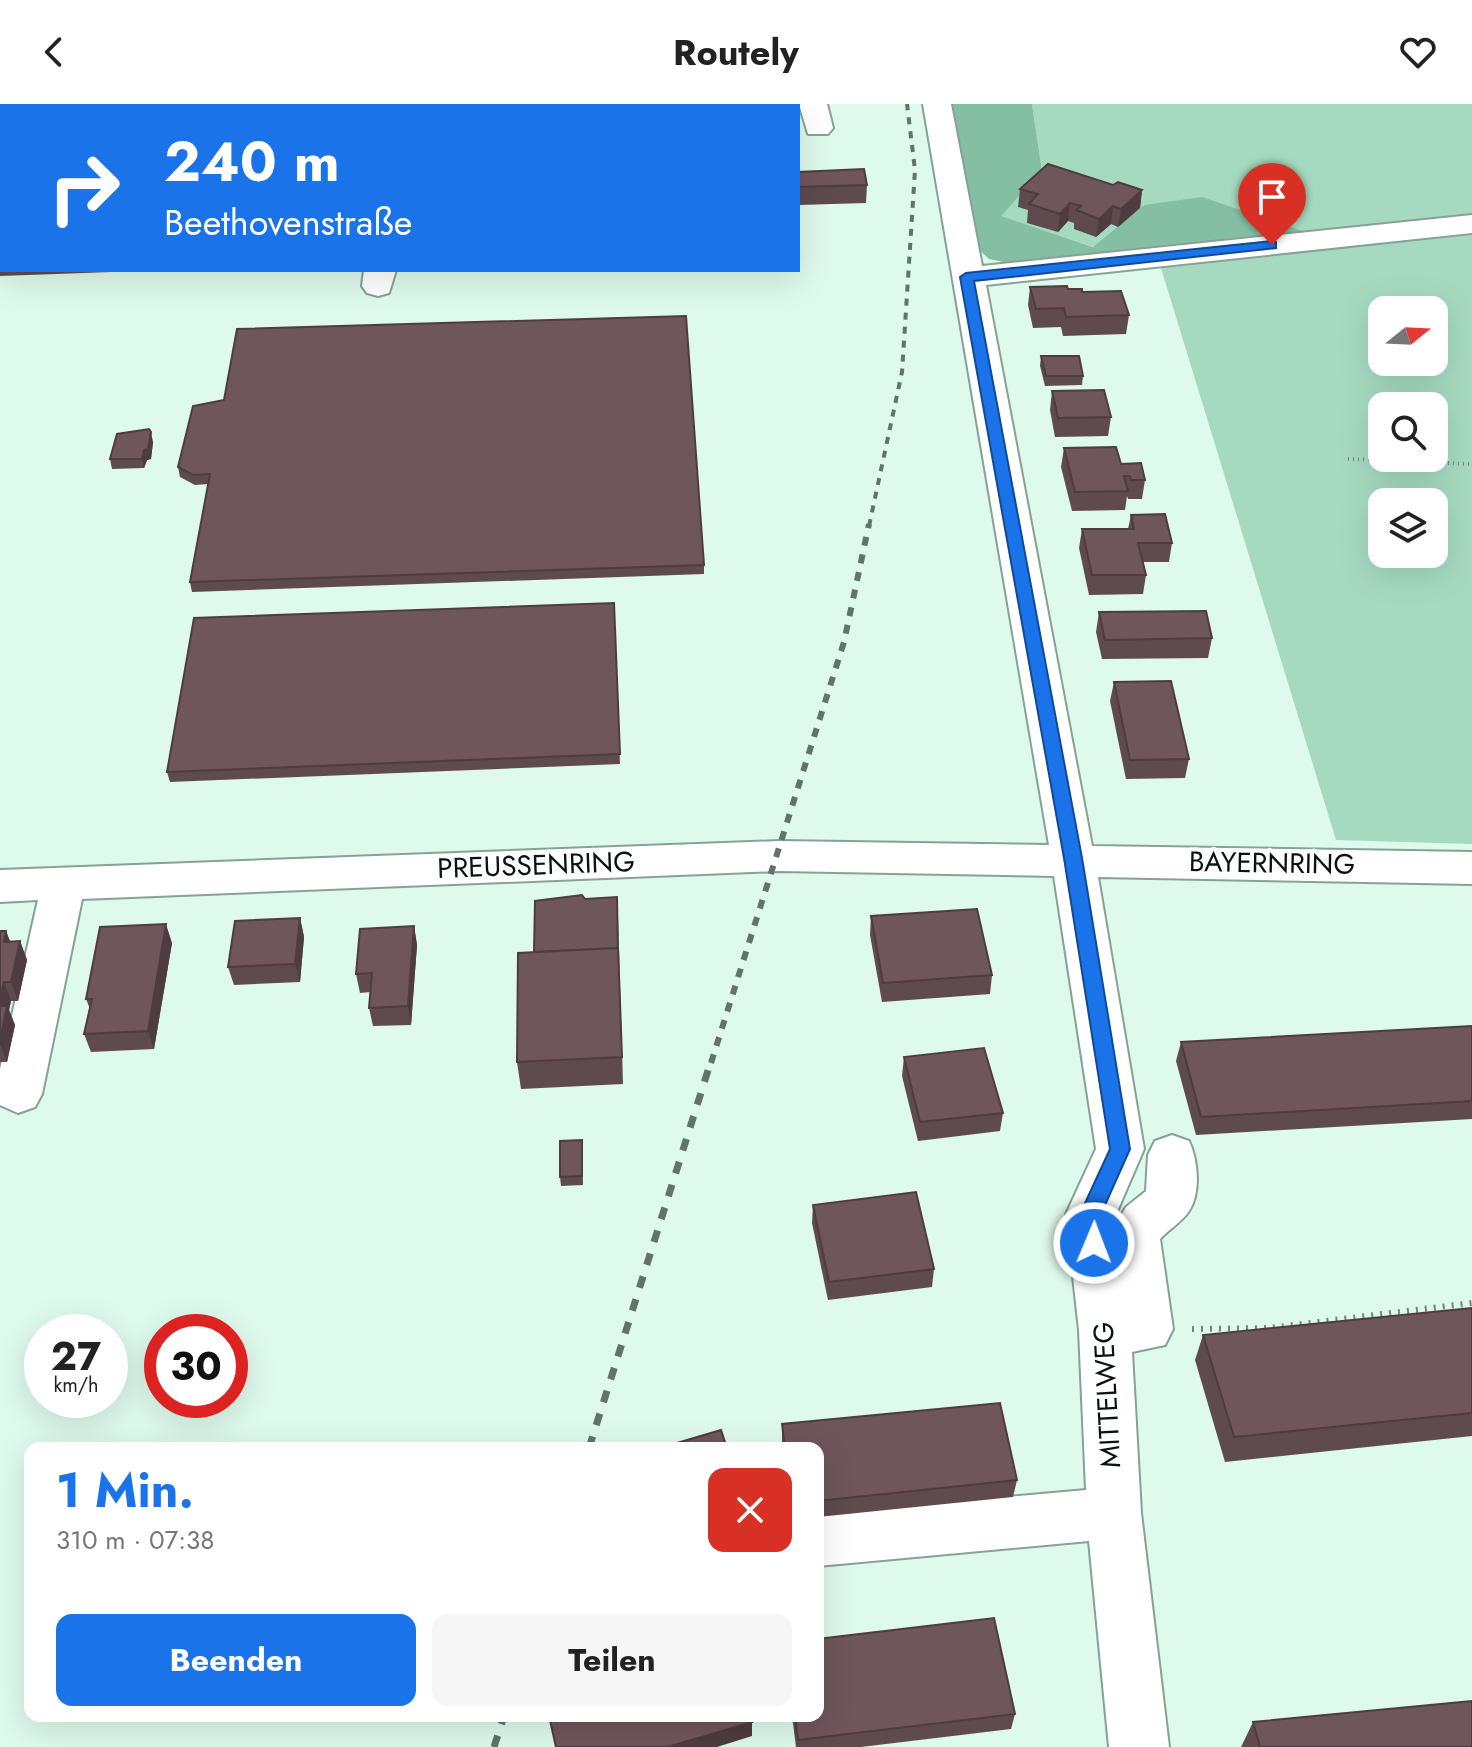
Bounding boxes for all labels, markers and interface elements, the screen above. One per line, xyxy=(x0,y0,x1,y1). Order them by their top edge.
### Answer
text: Routely xyxy=(673,26,799,78)
icon: back xyxy=(32,30,76,74)
icon: heart xyxy=(1396,30,1440,74)
text: 240 m xyxy=(164,121,340,202)
icon: right xyxy=(32,136,136,240)
pin xyxy=(1238,163,1306,245)
icon: arrive xyxy=(1250,175,1294,219)
text: Beethovenstraße xyxy=(164,196,412,248)
north arrow xyxy=(1368,296,1448,376)
map controls xyxy=(1368,296,1448,568)
button: search xyxy=(1368,392,1448,472)
button: layers xyxy=(1368,488,1448,568)
street label: PREUSSENRING xyxy=(437,841,635,889)
street label: BAYERNRING xyxy=(1189,841,1355,885)
position arrow xyxy=(1052,1201,1136,1285)
speed limit sign: 30 xyxy=(144,1314,248,1418)
street label: MITTELWEG xyxy=(1083,1321,1131,1469)
text: 27 xyxy=(51,1327,101,1385)
text: km/h xyxy=(53,1371,99,1400)
text: 1 Min. xyxy=(56,1456,194,1525)
button: close xyxy=(708,1468,792,1552)
text: 310 m · 07:38 xyxy=(56,1521,214,1559)
button: Beenden xyxy=(56,1614,416,1706)
button: Teilen xyxy=(432,1614,792,1706)

